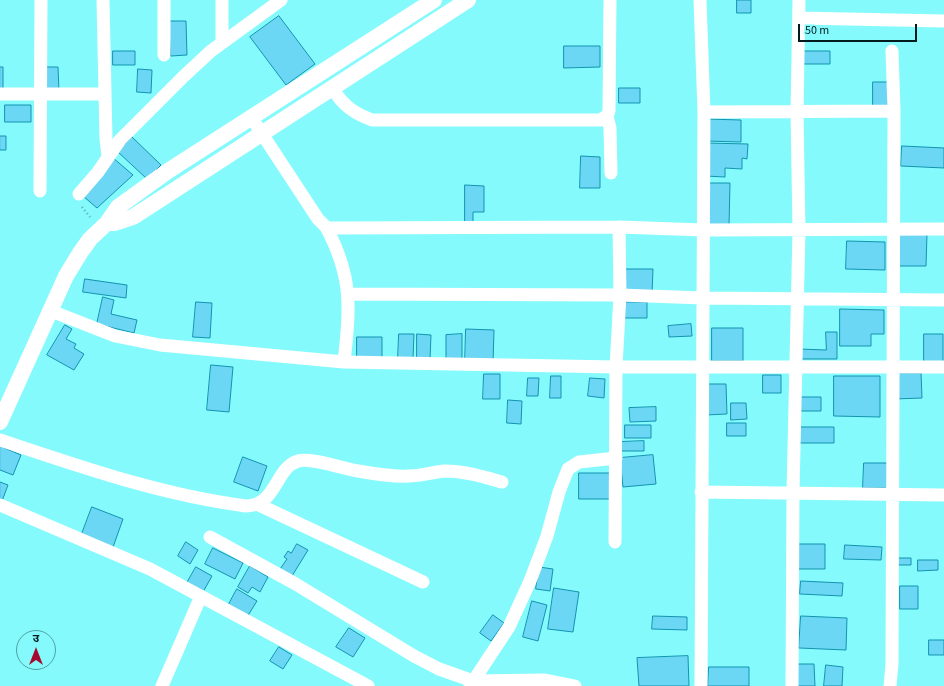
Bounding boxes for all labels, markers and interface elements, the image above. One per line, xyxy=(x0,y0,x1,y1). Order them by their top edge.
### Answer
scale bar xyxy=(800,16,919,42)
text: 50 m xyxy=(805,22,829,39)
north arrow xyxy=(16,630,56,670)
text: उ xyxy=(33,631,39,646)

